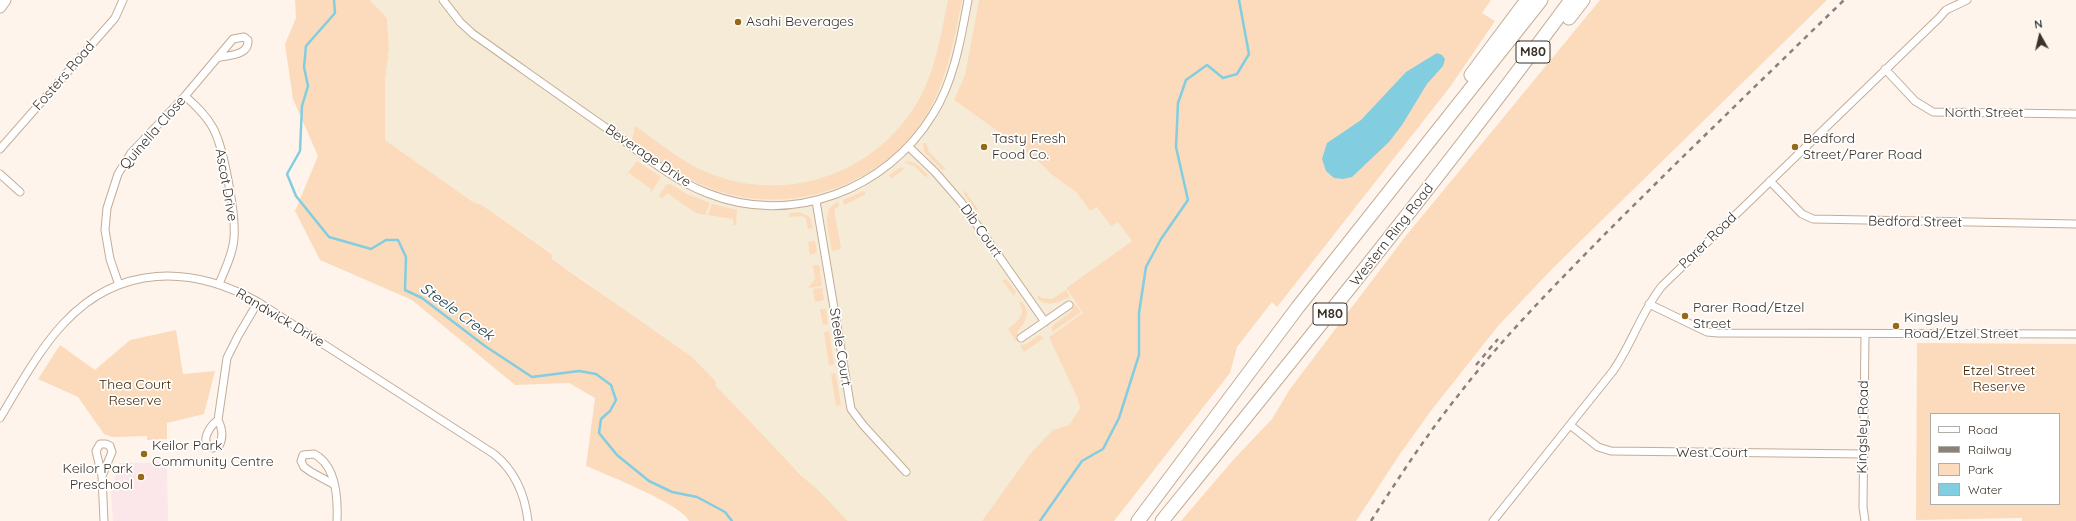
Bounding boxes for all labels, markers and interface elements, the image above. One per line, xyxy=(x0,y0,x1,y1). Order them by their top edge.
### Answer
place label: Asahi Beverages xyxy=(746,14,854,30)
north arrow xyxy=(2020,16,2060,56)
marker: Asahi Beverages xyxy=(733,17,743,27)
text: N xyxy=(2033,17,2043,32)
street label: Fosters Road xyxy=(30,38,98,114)
road number: M80 xyxy=(1516,41,1550,63)
street label: Quinella Close xyxy=(117,93,189,173)
street label: North Street xyxy=(1945,105,2023,121)
street label: Beverage Drive xyxy=(602,121,694,191)
place label: Tasty Fresh Food Co. xyxy=(992,131,1066,164)
place label: Bedford Street/Parer Road xyxy=(1803,131,1922,164)
marker: Tasty Fresh Food Co. xyxy=(979,142,989,152)
marker: Bedford Street/Parer Road xyxy=(1790,142,1800,152)
street label: Ascot Drive xyxy=(211,147,241,223)
street label: Western Ring Road xyxy=(1347,180,1437,290)
street label: Dib Court xyxy=(957,201,1005,261)
street label: Parer Road xyxy=(1676,209,1740,273)
street label: Bedford Street xyxy=(1868,213,1962,231)
water label: Steele Creek xyxy=(417,279,497,345)
street label: Randwick Drive xyxy=(233,285,327,351)
place label: Parer Road/Etzel Street xyxy=(1693,300,1804,332)
road number: M80 xyxy=(1313,303,1347,325)
street label: Steele Court xyxy=(826,307,854,387)
place label: Kingsley Road/Etzel Street xyxy=(1904,310,2019,342)
marker: Parer Road/Etzel Street xyxy=(1680,311,1690,321)
marker: Kingsley Road/Etzel Street xyxy=(1891,321,1901,331)
park label: Etzel Street Reserve xyxy=(1963,363,2035,396)
park label: Thea Court Reserve xyxy=(99,377,171,410)
street label: Kingsley Road xyxy=(1854,380,1872,474)
legend xyxy=(1930,413,2060,505)
text: Road xyxy=(1968,422,1998,437)
place label: Keilor Park Community Centre xyxy=(152,438,274,470)
text: Railway xyxy=(1968,442,2012,457)
street label: West Court xyxy=(1676,445,1748,461)
marker: Keilor Park Community Centre xyxy=(139,449,149,459)
place label: Keilor Park Preschool xyxy=(63,461,133,494)
text: Park xyxy=(1968,462,1993,477)
marker: Keilor Park Preschool xyxy=(136,472,146,482)
text: Water xyxy=(1968,482,2002,497)

